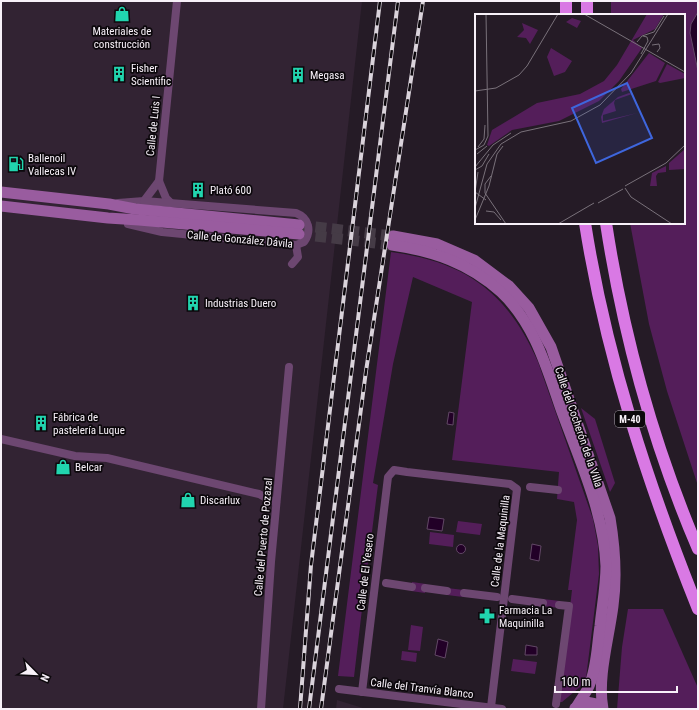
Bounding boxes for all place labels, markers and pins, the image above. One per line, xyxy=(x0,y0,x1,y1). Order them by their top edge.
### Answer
shop icon: Materiales de construcción xyxy=(113,5,131,23)
place label: Materiales de construcción xyxy=(93,25,151,51)
place label: Fisher Scientific xyxy=(131,62,171,88)
building icon: Fisher Scientific xyxy=(110,65,128,83)
building icon: Megasa xyxy=(289,66,307,84)
place label: Megasa xyxy=(310,69,344,82)
place label: Ballenoil Vallecas IV xyxy=(28,152,76,178)
fuel station icon: Ballenoil Vallecas IV xyxy=(7,155,25,173)
building icon: Plató 600 xyxy=(189,181,207,199)
place label: Plató 600 xyxy=(210,184,251,197)
building icon: Industrias Duero xyxy=(184,294,202,312)
place label: Industrias Duero xyxy=(205,297,277,310)
place label: Fábrica de pastelería Luque xyxy=(53,411,125,437)
building icon: Fábrica de pastelería Luque xyxy=(32,414,50,432)
shop icon: Belcar xyxy=(54,458,72,476)
place label: Belcar xyxy=(75,461,103,474)
shop icon: Discarlux xyxy=(179,491,197,509)
place label: Discarlux xyxy=(200,494,240,507)
place label: Farmacia La Maquinilla xyxy=(499,604,552,630)
pharmacy icon: Farmacia La Maquinilla xyxy=(478,607,496,625)

